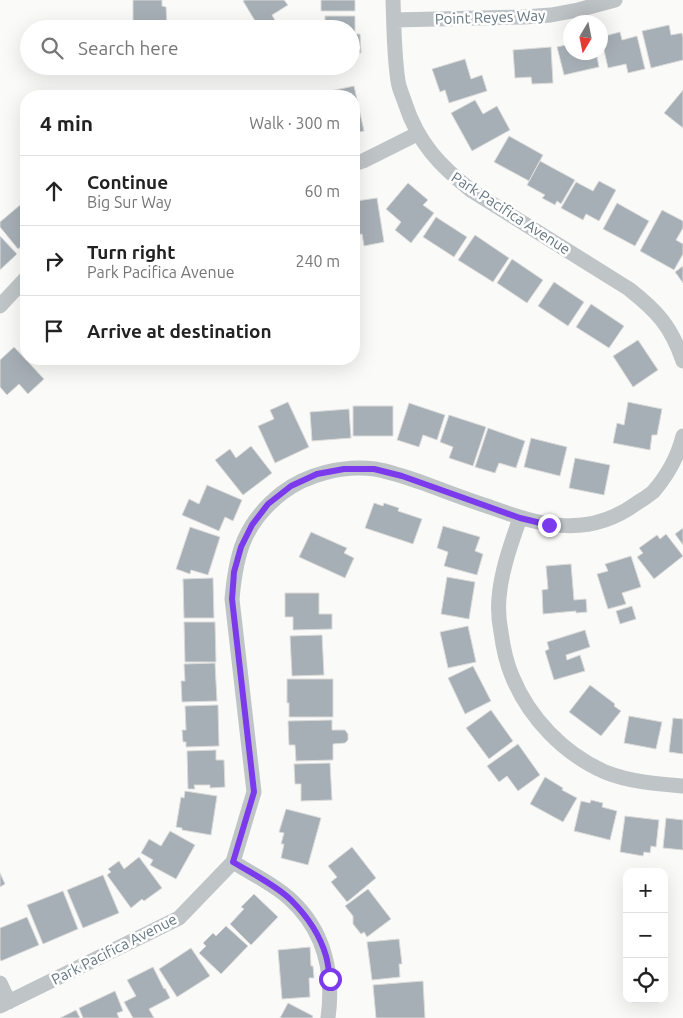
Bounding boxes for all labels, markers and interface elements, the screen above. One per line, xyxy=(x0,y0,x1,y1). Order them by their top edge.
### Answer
street label: Point Reyes Way xyxy=(434,7,546,27)
north arrow xyxy=(563,15,608,60)
search box xyxy=(20,20,360,75)
icon: search xyxy=(38,34,66,62)
text: Search here xyxy=(78,37,178,59)
text: 4 min xyxy=(40,111,93,135)
text: Walk · 300 m xyxy=(249,114,340,132)
street label: Park Pacifica Avenue xyxy=(448,168,574,258)
text: Continue xyxy=(87,171,168,193)
icon: ahead xyxy=(40,177,68,205)
text: 60 m xyxy=(304,182,340,200)
text: Big Sur Way xyxy=(87,193,172,211)
text: Turn right xyxy=(87,241,175,263)
icon: right xyxy=(40,247,68,275)
text: 240 m xyxy=(295,252,340,270)
text: Park Pacifica Avenue xyxy=(87,263,235,281)
icon: arrive xyxy=(40,317,68,345)
text: Arrive at destination xyxy=(87,320,272,342)
route end xyxy=(538,514,561,537)
map controls xyxy=(623,868,668,1003)
button: + xyxy=(623,868,668,913)
street label: Park Pacifica Avenue xyxy=(48,910,180,988)
button: − xyxy=(623,913,668,958)
button: locate xyxy=(623,958,668,1003)
route start xyxy=(319,968,342,991)

